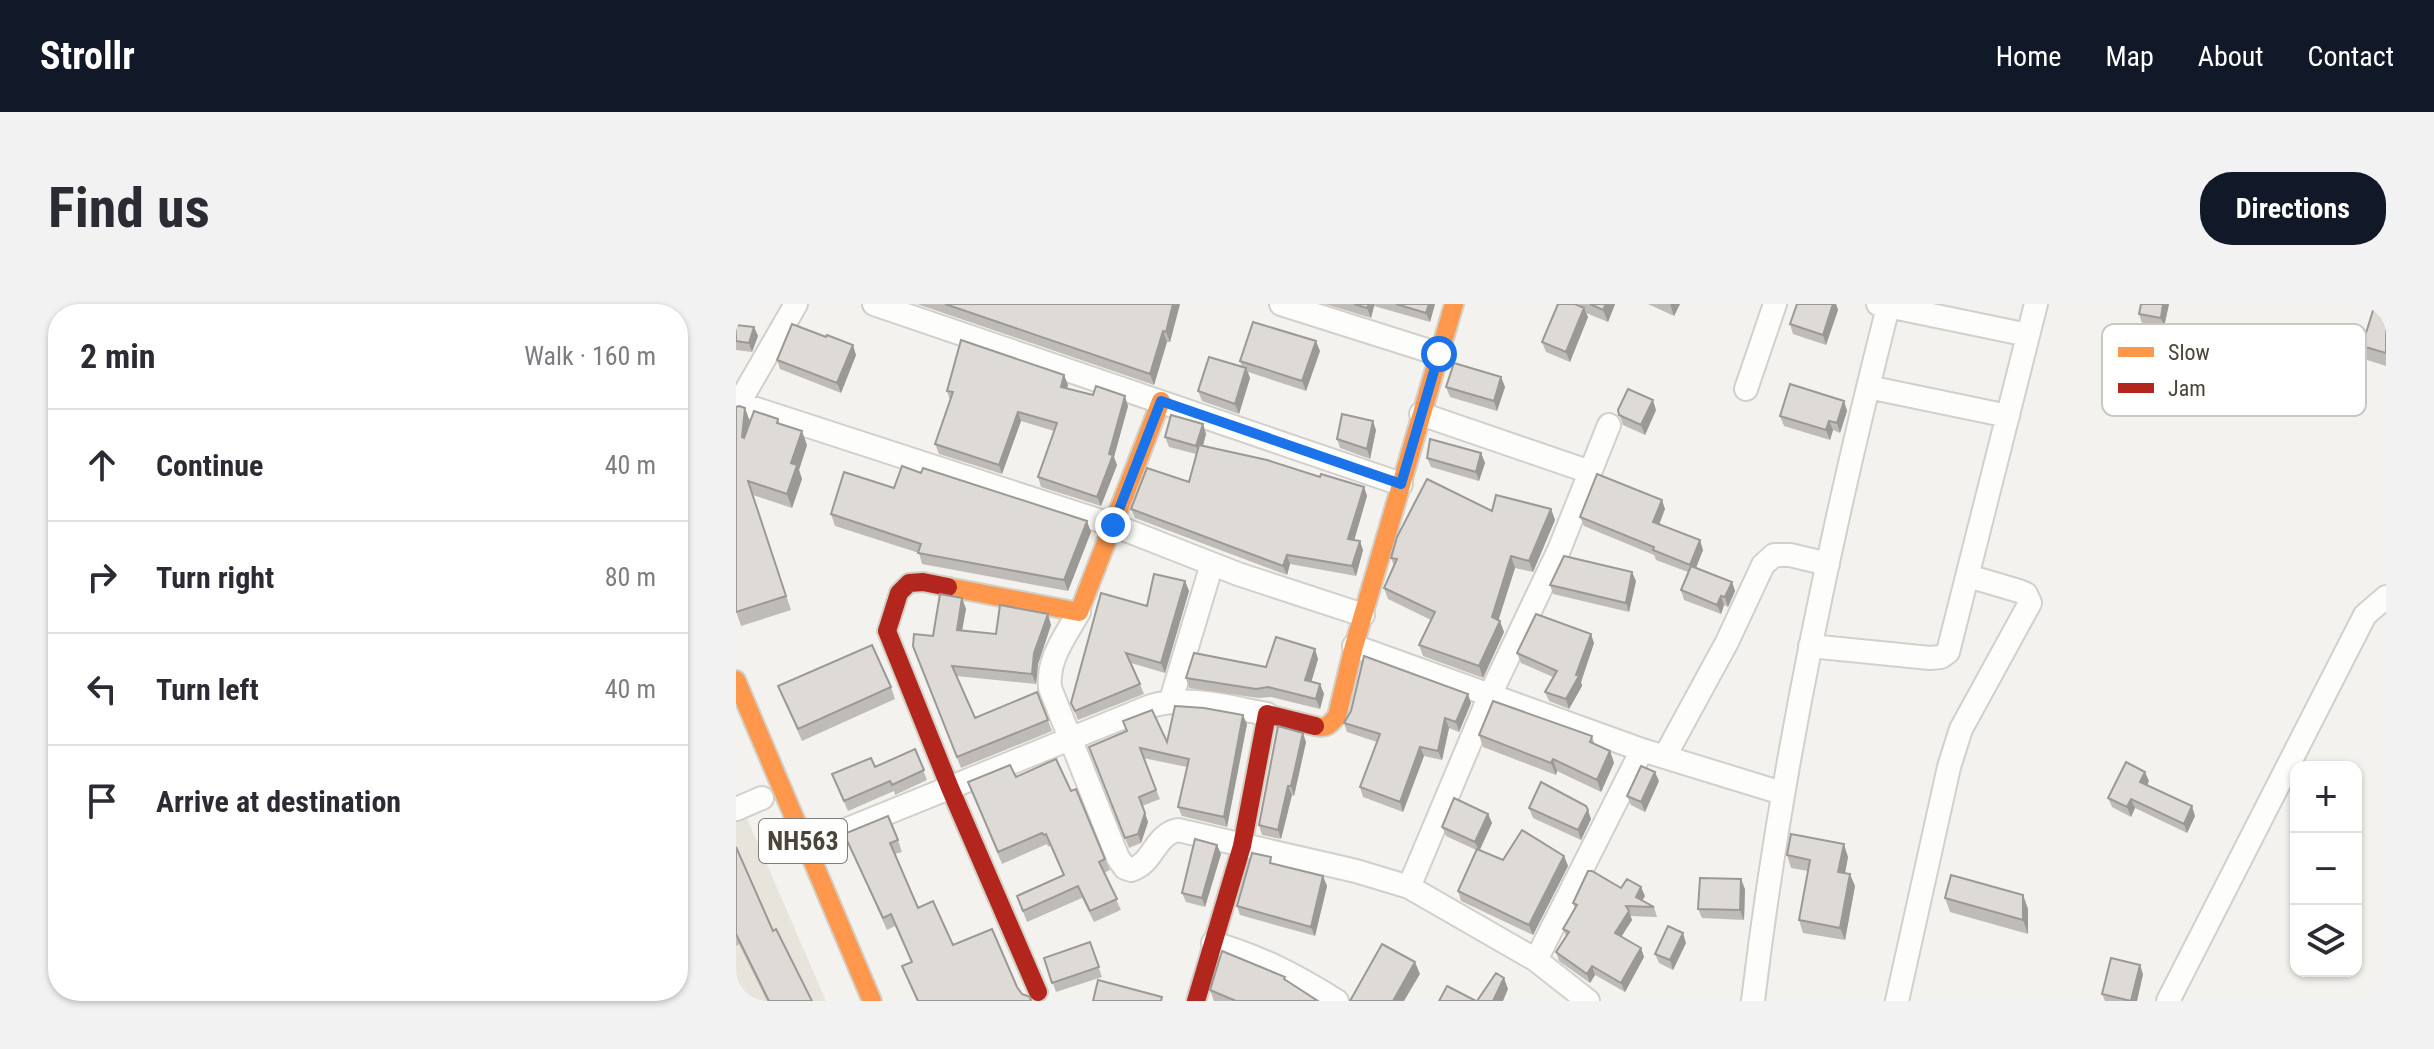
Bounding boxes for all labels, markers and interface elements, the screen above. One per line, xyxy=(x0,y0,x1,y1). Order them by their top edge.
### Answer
text: Strollr xyxy=(40,34,135,78)
text: Home xyxy=(1996,40,2061,73)
text: Map xyxy=(2105,40,2154,73)
text: About xyxy=(2198,40,2264,73)
text: Contact xyxy=(2308,40,2394,73)
button: Directions xyxy=(2200,172,2386,245)
text: Find us xyxy=(48,175,210,241)
legend xyxy=(2102,324,2366,416)
text: 2 min xyxy=(80,336,156,376)
route start xyxy=(1421,336,1457,372)
text: Slow xyxy=(2168,340,2210,365)
text: Walk · 160 m xyxy=(524,341,656,371)
text: Jam xyxy=(2168,376,2206,401)
icon: ahead xyxy=(80,443,124,487)
text: Continue xyxy=(156,448,263,483)
text: 40 m xyxy=(605,450,656,480)
route end xyxy=(1095,507,1131,543)
icon: right xyxy=(80,555,124,599)
text: Turn right xyxy=(156,560,274,595)
text: 80 m xyxy=(605,562,656,592)
icon: left xyxy=(80,667,124,711)
text: Turn left xyxy=(156,672,259,707)
text: 40 m xyxy=(605,674,656,704)
map controls xyxy=(2290,761,2362,977)
button: + xyxy=(2290,761,2362,833)
icon: arrive xyxy=(80,779,124,823)
text: Arrive at destination xyxy=(156,784,401,819)
road number: NH563 xyxy=(759,819,847,863)
button: − xyxy=(2290,833,2362,905)
button: layers xyxy=(2290,905,2362,977)

